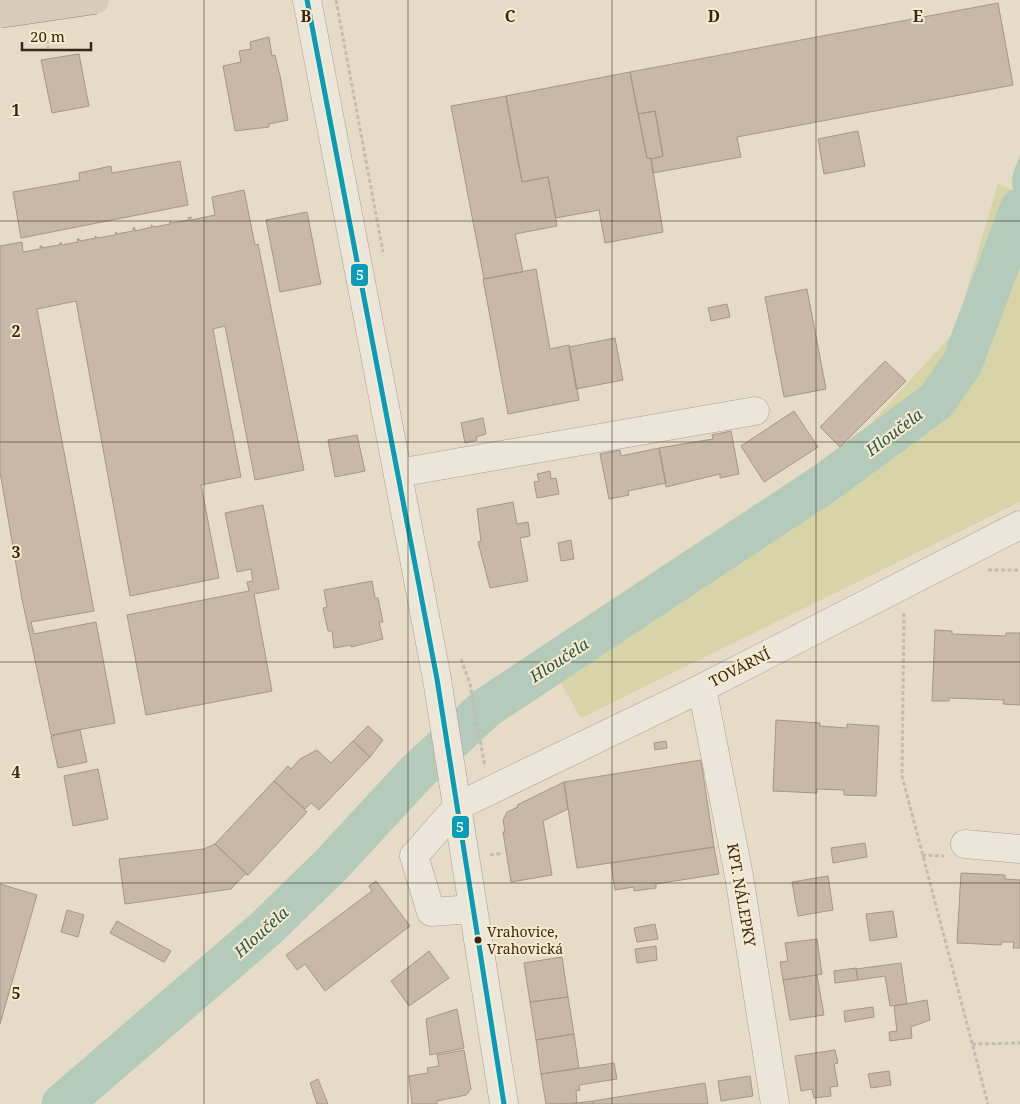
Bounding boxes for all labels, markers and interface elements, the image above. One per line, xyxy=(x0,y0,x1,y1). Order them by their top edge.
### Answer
text: B xyxy=(301,5,312,27)
text: C xyxy=(505,5,516,27)
text: D xyxy=(708,5,720,27)
text: E xyxy=(913,5,923,27)
scale bar xyxy=(22,20,91,52)
text: 20 m xyxy=(30,26,65,46)
text: 1 xyxy=(11,99,21,121)
line badge: 5 xyxy=(350,263,369,287)
text: 5 xyxy=(356,265,364,284)
text: 2 xyxy=(11,320,21,342)
water label: Hloučela xyxy=(860,403,928,461)
text: 3 xyxy=(11,541,21,563)
water label: Hloučela xyxy=(524,632,593,688)
street label: TOVÁRNÍ xyxy=(706,643,773,691)
text: 4 xyxy=(11,761,21,783)
line badge: 5 xyxy=(451,815,470,839)
text: 5 xyxy=(456,817,464,836)
street label: KPT. NÁLEPKY xyxy=(723,842,761,949)
water label: Hloučela xyxy=(228,901,293,963)
place label: Vrahovice, Vrahovická xyxy=(487,922,563,958)
marker: Vrahovice, Vrahovická xyxy=(473,935,483,945)
text: 5 xyxy=(11,982,21,1004)

